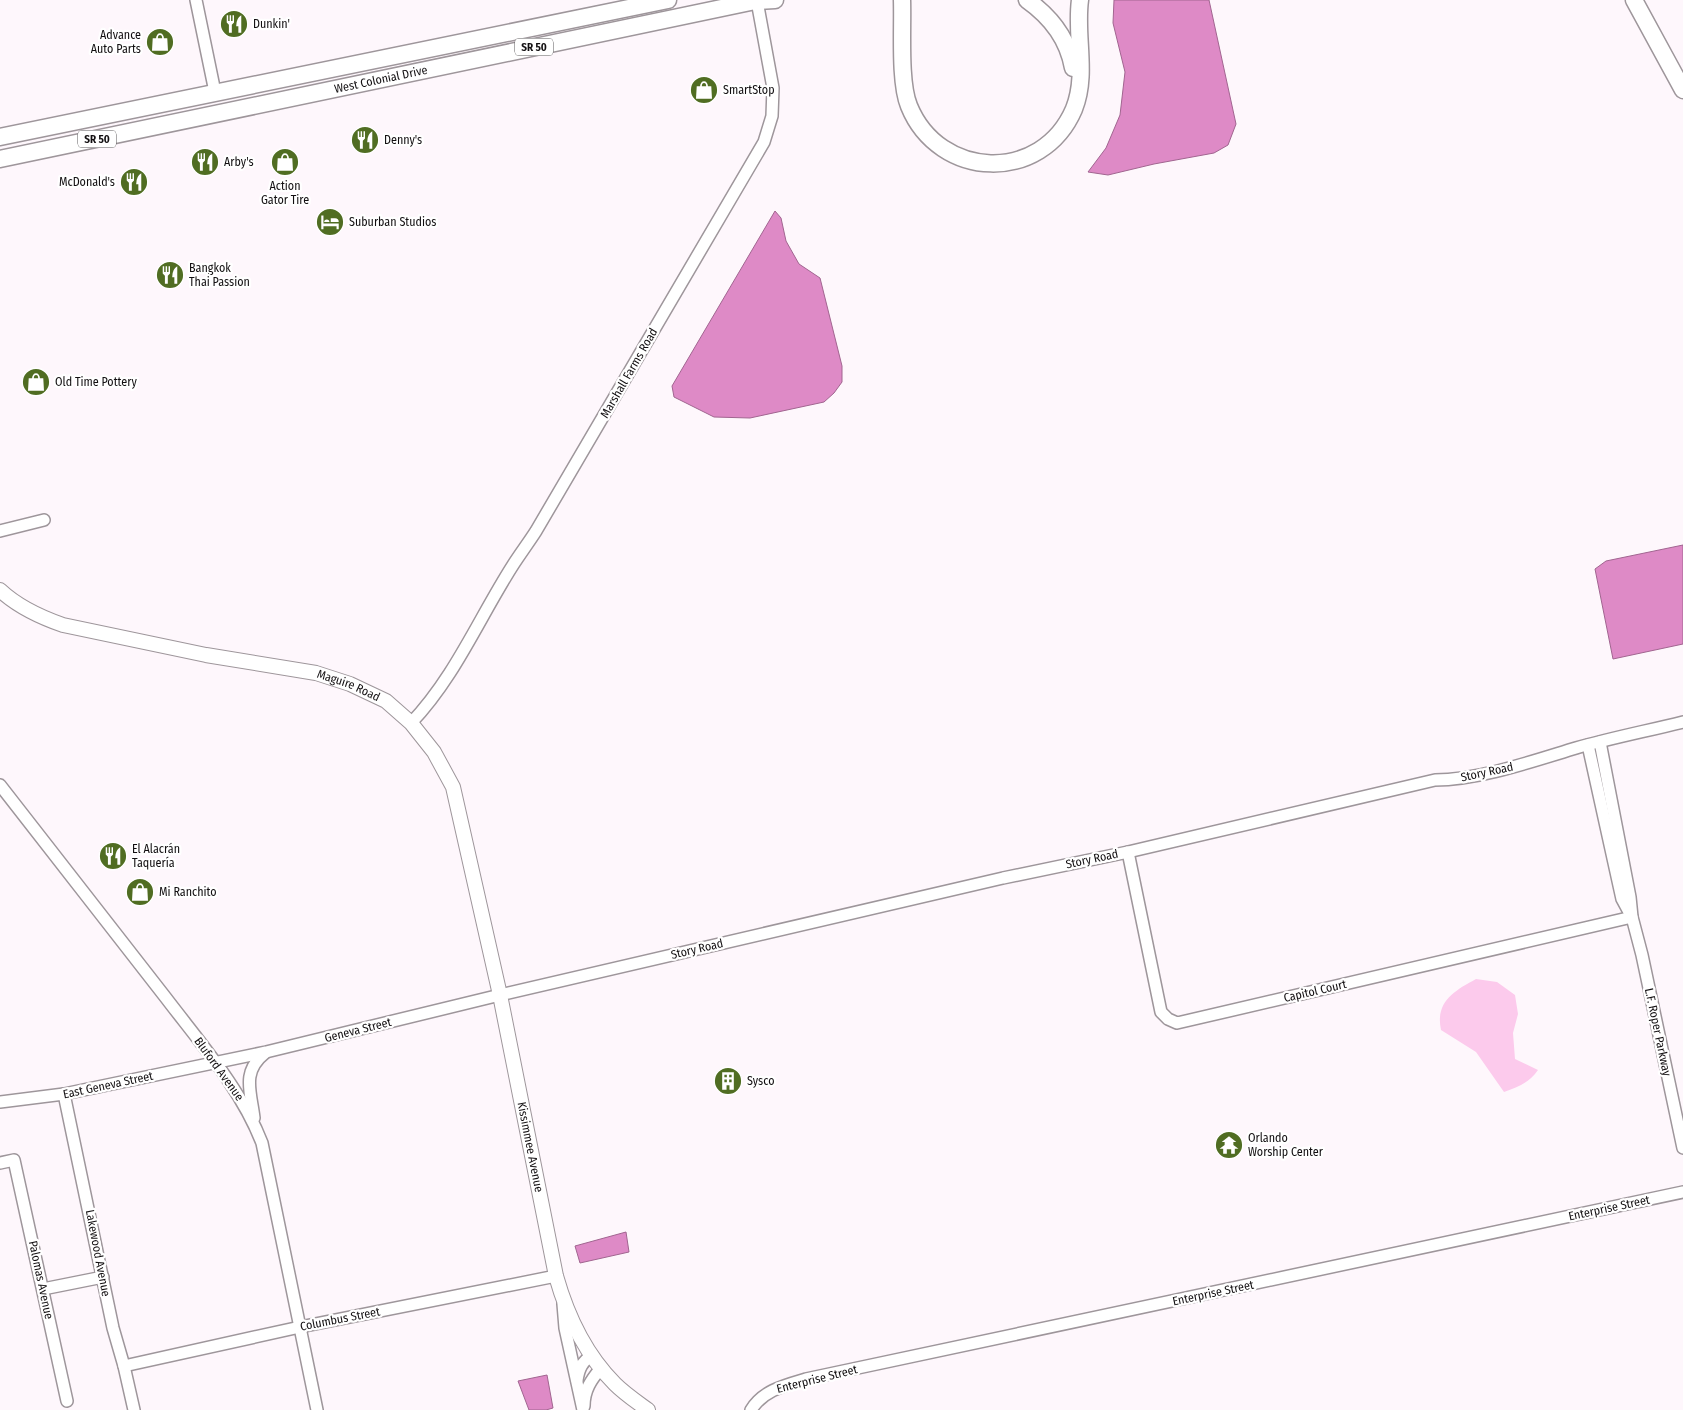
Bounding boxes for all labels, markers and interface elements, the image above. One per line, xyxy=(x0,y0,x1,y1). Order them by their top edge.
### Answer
restaurant icon: Dunkin' xyxy=(219,9,249,39)
place label: Dunkin' xyxy=(253,17,290,31)
shop icon: Advance Auto Parts xyxy=(145,27,175,57)
place label: Advance Auto Parts xyxy=(91,28,141,56)
road number: SR 50 xyxy=(515,38,553,56)
street label: West Colonial Drive xyxy=(333,63,429,96)
shop icon: SmartStop xyxy=(689,75,719,105)
place label: SmartStop xyxy=(723,83,775,97)
restaurant icon: Denny's xyxy=(350,125,380,155)
road number: SR 50 xyxy=(78,130,116,148)
place label: Denny's xyxy=(384,133,422,147)
restaurant icon: Arby's xyxy=(190,147,220,177)
shop icon: Action Gator Tire xyxy=(270,147,300,177)
place label: Arby's xyxy=(224,155,254,169)
restaurant icon: McDonald's xyxy=(119,167,149,197)
place label: McDonald's xyxy=(59,175,115,189)
place label: Action Gator Tire xyxy=(261,179,309,207)
hotel icon: Suburban Studios xyxy=(315,207,345,237)
place label: Suburban Studios xyxy=(349,215,436,229)
restaurant icon: Bangkok Thai Passion xyxy=(155,260,185,290)
place label: Bangkok Thai Passion xyxy=(189,261,250,289)
street label: Marshall Farms Road xyxy=(598,326,660,420)
shop icon: Old Time Pottery xyxy=(21,367,51,397)
place label: Old Time Pottery xyxy=(55,375,137,389)
street label: Maguire Road xyxy=(315,667,382,704)
street label: Story Road xyxy=(1460,760,1514,784)
restaurant icon: El Alacrán Taquería xyxy=(98,841,128,871)
place label: El Alacrán Taquería xyxy=(132,842,180,870)
street label: Story Road xyxy=(1065,847,1119,871)
shop icon: Mi Ranchito xyxy=(125,877,155,907)
place label: Mi Ranchito xyxy=(159,885,217,899)
street label: Story Road xyxy=(669,936,725,962)
street label: Capitol Court xyxy=(1282,977,1348,1005)
street label: L.F. Roper Parkway xyxy=(1642,987,1674,1078)
street label: Geneva Street xyxy=(323,1015,393,1045)
street label: Bluford Avenue xyxy=(191,1035,247,1104)
building icon: Sysco xyxy=(713,1066,743,1096)
street label: East Geneva Street xyxy=(62,1069,154,1101)
place label: Sysco xyxy=(747,1074,774,1088)
street label: Kissimmee Avenue xyxy=(514,1101,546,1193)
temple icon: Orlando Worship Center xyxy=(1214,1130,1244,1160)
place label: Orlando Worship Center xyxy=(1248,1131,1324,1159)
street label: Enterprise Street xyxy=(1567,1193,1651,1223)
street label: Lakewood Avenue xyxy=(83,1208,113,1298)
street label: Palomas Avenue xyxy=(26,1239,56,1321)
street label: Enterprise Street xyxy=(1171,1278,1255,1308)
street label: Columbus Street xyxy=(299,1304,381,1334)
street label: Enterprise Street xyxy=(775,1362,859,1396)

